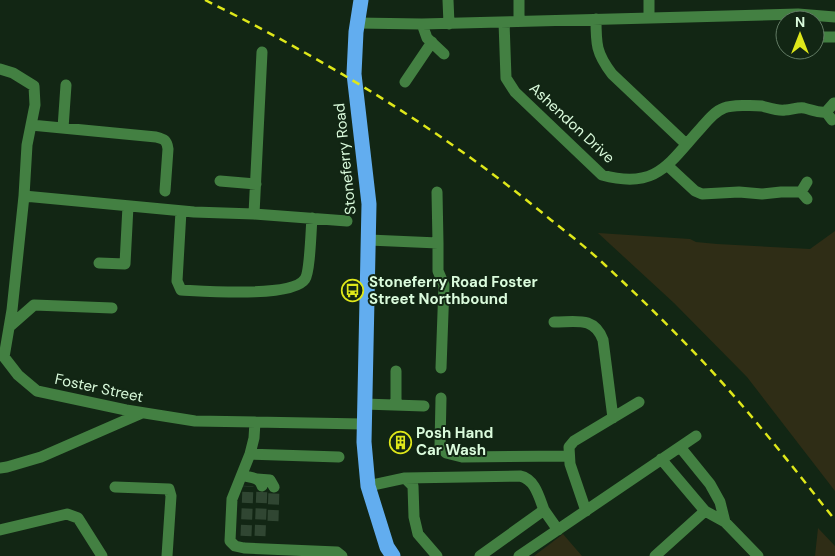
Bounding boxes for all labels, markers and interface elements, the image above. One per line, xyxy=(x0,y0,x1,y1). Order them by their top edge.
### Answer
north arrow xyxy=(775,10,825,60)
text: N xyxy=(795,13,805,31)
street label: Ashendon Drive xyxy=(525,78,619,168)
street label: Stoneferry Road xyxy=(329,102,361,216)
place label: Stoneferry Road Foster Street Northbound xyxy=(369,272,538,309)
bus stop icon: Stoneferry Road Foster Street Northbound xyxy=(341,279,365,303)
street label: Foster Street xyxy=(53,369,145,407)
place label: Posh Hand Car Wash xyxy=(416,423,493,460)
building icon: Posh Hand Car Wash xyxy=(388,430,412,454)

